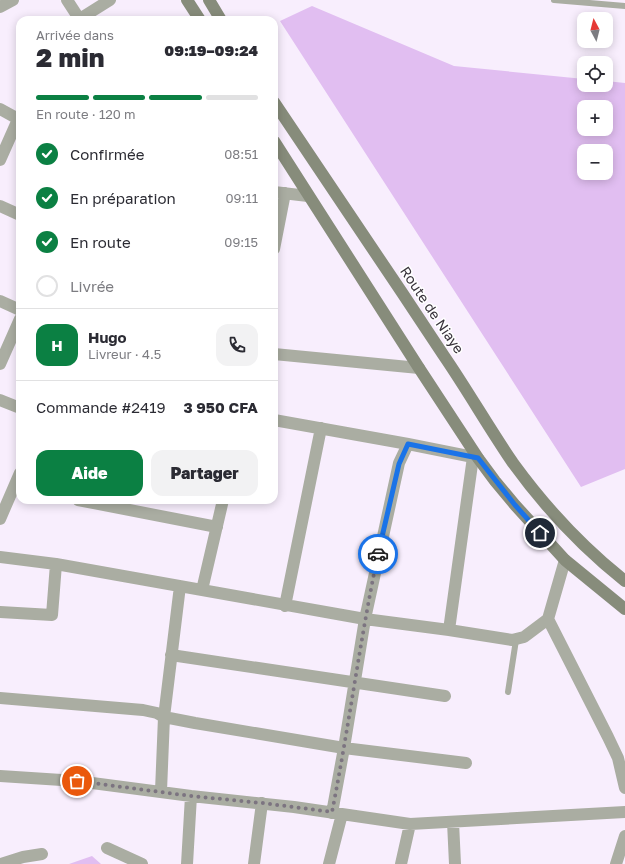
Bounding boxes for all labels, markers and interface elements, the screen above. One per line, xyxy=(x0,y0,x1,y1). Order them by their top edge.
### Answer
north arrow xyxy=(577,12,613,48)
map controls xyxy=(577,12,613,180)
text: Arrivée dans xyxy=(36,27,114,43)
text: 09:19–09:24 xyxy=(164,41,258,59)
text: 2 min xyxy=(36,42,104,73)
button: locate xyxy=(577,56,613,92)
button: + xyxy=(577,100,613,136)
text: En route · 120 m xyxy=(36,106,136,122)
icon: check xyxy=(36,143,58,165)
button: − xyxy=(577,144,613,180)
text: Confirmée xyxy=(70,145,144,163)
text: 08:51 xyxy=(224,146,258,162)
icon: check xyxy=(36,187,58,209)
text: En préparation xyxy=(70,189,176,207)
text: 09:11 xyxy=(226,190,258,206)
icon: check xyxy=(36,231,58,253)
text: En route xyxy=(70,233,131,251)
text: 09:15 xyxy=(224,234,258,250)
street label: Route de Niaye xyxy=(397,263,468,357)
text: Livrée xyxy=(70,277,114,295)
button: phone xyxy=(216,324,258,366)
text: Hugo xyxy=(88,328,127,346)
text: H xyxy=(51,336,63,354)
text: Livreur · 4.5 xyxy=(88,346,161,362)
text: Commande #2419 xyxy=(36,398,166,416)
text: 3 950 CFA xyxy=(183,398,258,416)
button: Aide xyxy=(36,450,143,496)
button: Partager xyxy=(151,450,258,496)
pin xyxy=(523,516,557,550)
icon: home xyxy=(529,522,551,544)
courier xyxy=(358,534,398,574)
icon: car xyxy=(367,543,389,565)
pin xyxy=(60,764,94,798)
icon: bag xyxy=(66,770,88,792)

